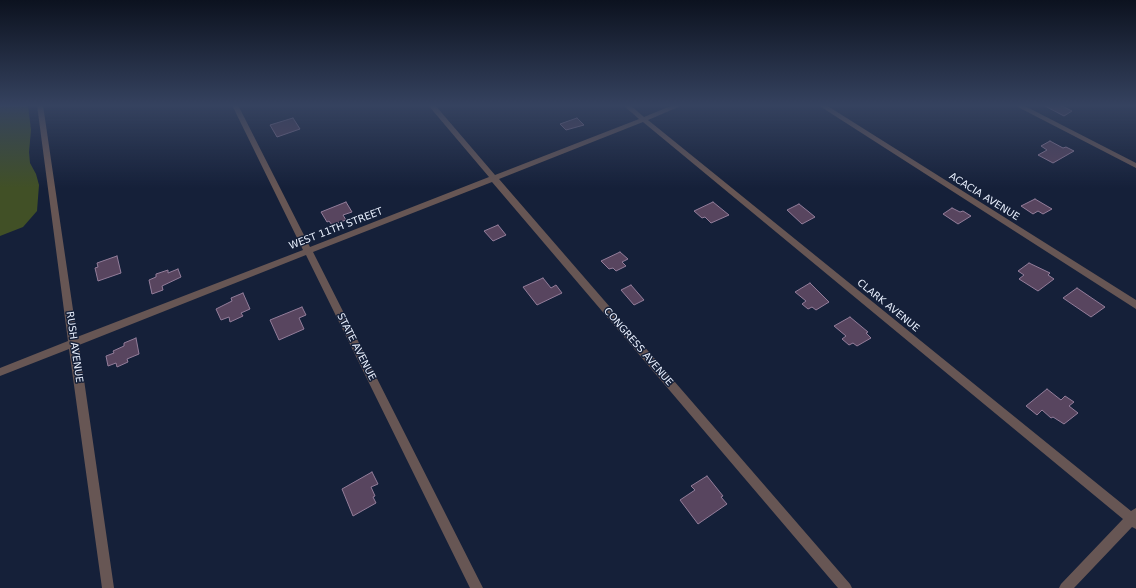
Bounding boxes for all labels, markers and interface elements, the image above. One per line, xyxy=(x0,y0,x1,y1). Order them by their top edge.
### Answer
street label: ACACIA AVENUE xyxy=(947,171,1021,223)
street label: WEST 11TH STREET xyxy=(287,206,385,252)
street label: CLARK AVENUE xyxy=(854,277,922,335)
street label: CONGRESS AVENUE xyxy=(601,305,675,389)
street label: RUSH AVENUE xyxy=(63,311,85,383)
street label: STATE AVENUE xyxy=(334,311,378,383)

